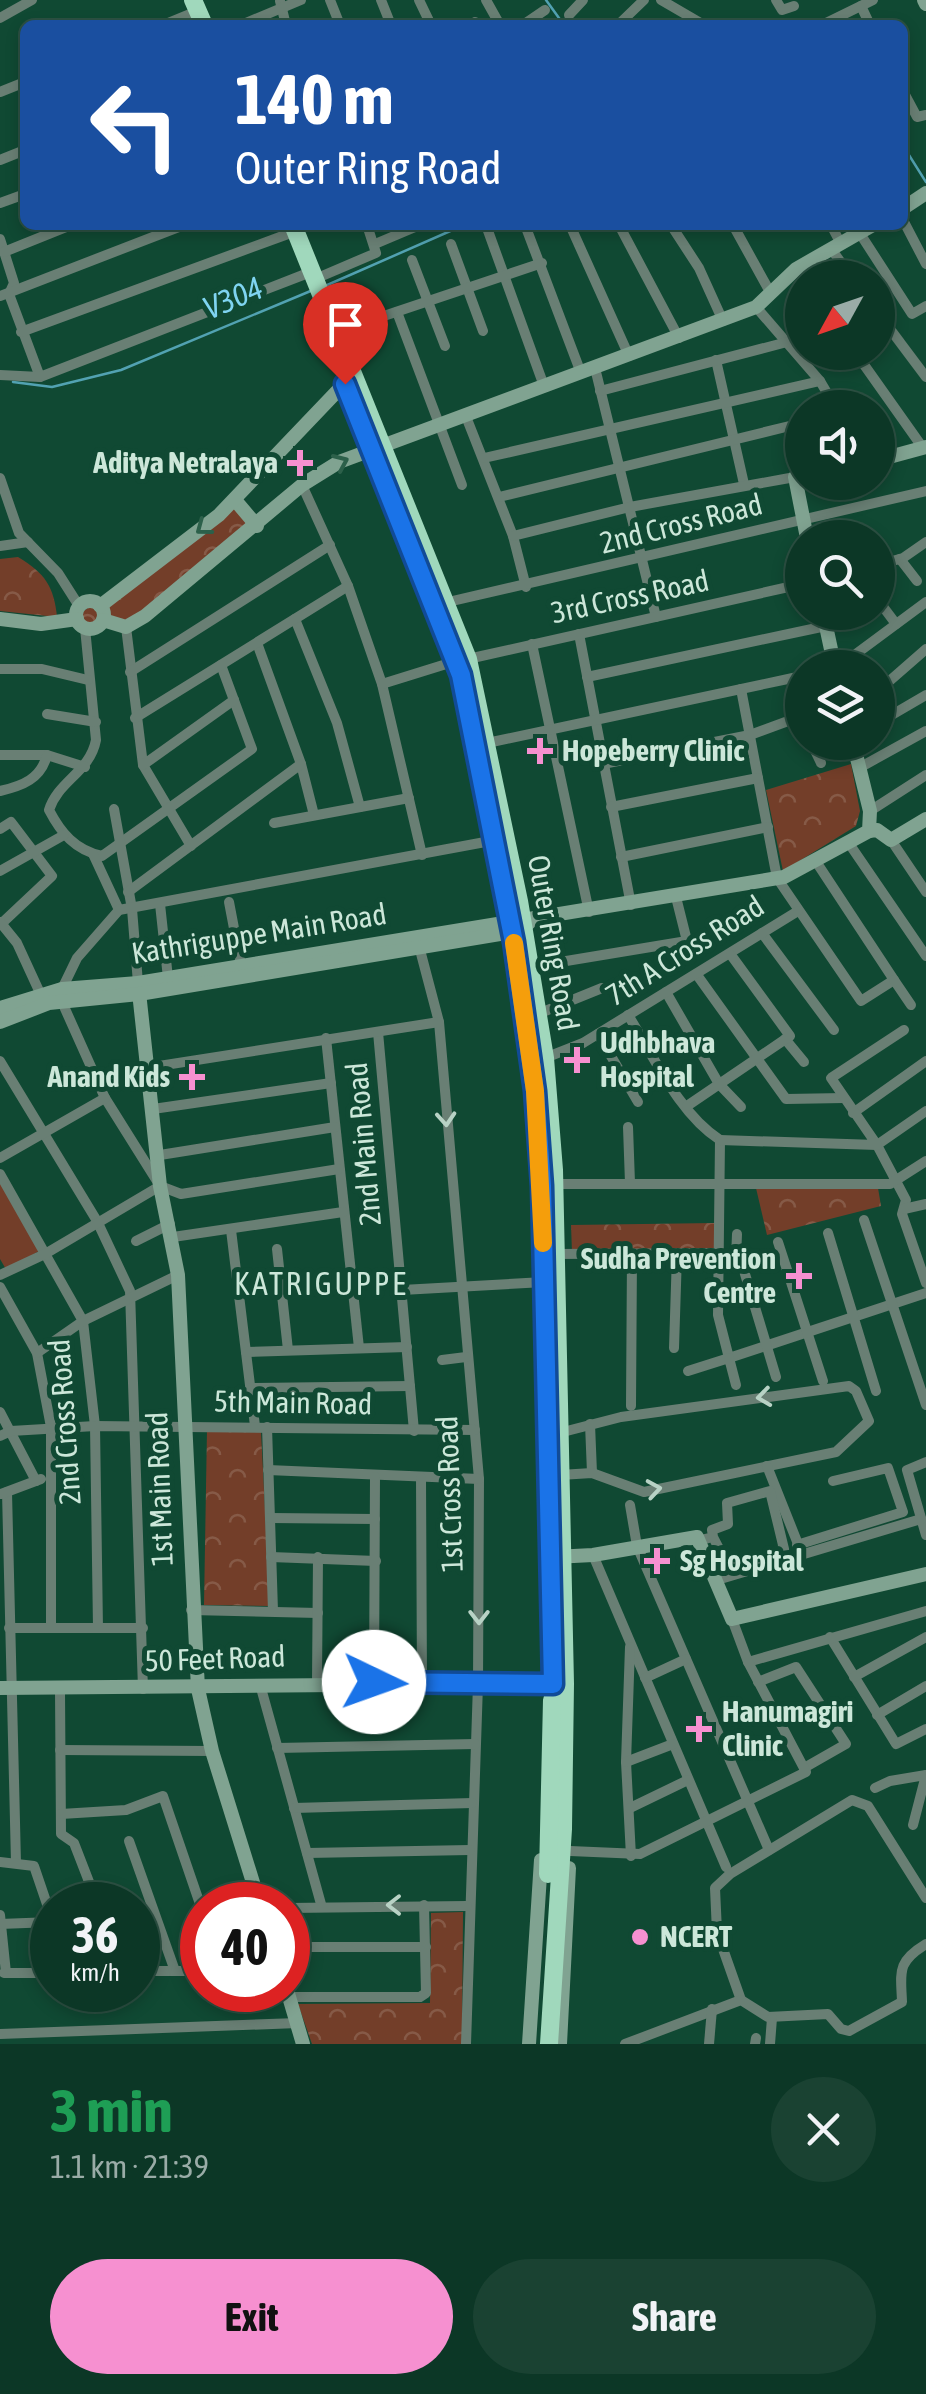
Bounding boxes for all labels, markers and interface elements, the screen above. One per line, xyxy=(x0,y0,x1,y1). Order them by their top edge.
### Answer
text: 140 m xyxy=(235,59,394,139)
icon: left xyxy=(70,60,200,190)
text: Outer Ring Road xyxy=(235,142,502,194)
north arrow xyxy=(785,260,895,370)
map controls xyxy=(785,260,895,760)
water label: V304 xyxy=(198,269,268,326)
pin xyxy=(303,282,388,385)
icon: arrive xyxy=(318,297,373,352)
button: sound xyxy=(785,390,895,500)
place label: Aditya Netralaya xyxy=(92,445,278,479)
marker: Aditya Netralaya xyxy=(287,450,313,476)
one-way arrow xyxy=(331,454,349,474)
street label: 2nd Cross Road xyxy=(596,486,765,560)
one-way arrow xyxy=(197,516,215,533)
button: search xyxy=(785,520,895,630)
street label: 3rd Cross Road xyxy=(548,563,712,629)
button: layers xyxy=(785,650,895,760)
place label: Hopeberry Clinic xyxy=(562,733,744,767)
marker: Hopeberry Clinic xyxy=(527,738,553,764)
street label: Outer Ring Road xyxy=(522,852,586,1033)
street label: 7th A Cross Road xyxy=(599,888,769,1012)
street label: Kathriguppe Main Road xyxy=(129,896,389,970)
place label: Udhbhava Hospital xyxy=(600,1025,715,1093)
marker: Udhbhava Hospital xyxy=(564,1047,590,1073)
place label: Anand Kids xyxy=(47,1059,170,1093)
street label: 2nd Main Road xyxy=(339,1061,387,1227)
marker: Anand Kids xyxy=(179,1064,205,1090)
one-way arrow xyxy=(435,1111,457,1127)
place label: Sudha Prevention Centre xyxy=(581,1241,776,1309)
marker: Sudha Prevention Centre xyxy=(786,1263,812,1289)
district label: KATRIGUPPE xyxy=(234,1265,408,1302)
street label: 2nd Cross Road xyxy=(41,1338,87,1506)
street label: 5th Main Road xyxy=(214,1384,372,1420)
one-way arrow xyxy=(756,1386,773,1407)
street label: 1st Main Road xyxy=(139,1411,179,1567)
street label: 1st Cross Road xyxy=(429,1415,469,1573)
one-way arrow xyxy=(646,1479,662,1500)
place label: Sg Hospital xyxy=(680,1543,804,1577)
marker: Sg Hospital xyxy=(644,1548,670,1574)
one-way arrow xyxy=(468,1610,490,1626)
position arrow xyxy=(322,1630,426,1734)
street label: 50 Feet Road xyxy=(144,1639,286,1677)
place label: Hanumagiri Clinic xyxy=(722,1694,854,1762)
marker: Hanumagiri Clinic xyxy=(686,1716,712,1742)
speed limit sign: 40 xyxy=(180,1882,310,2012)
one-way arrow xyxy=(386,1894,402,1916)
text: 36 xyxy=(71,1906,118,1964)
place label: NCERT xyxy=(660,1919,733,1953)
marker: NCERT xyxy=(629,1926,651,1948)
text: km/h xyxy=(70,1958,120,1986)
text: 3 min xyxy=(50,2076,173,2145)
button: close xyxy=(771,2077,876,2182)
text: 1.1 km · 21:39 xyxy=(50,2148,209,2185)
button: Exit xyxy=(50,2259,453,2374)
button: Share xyxy=(473,2259,876,2374)

